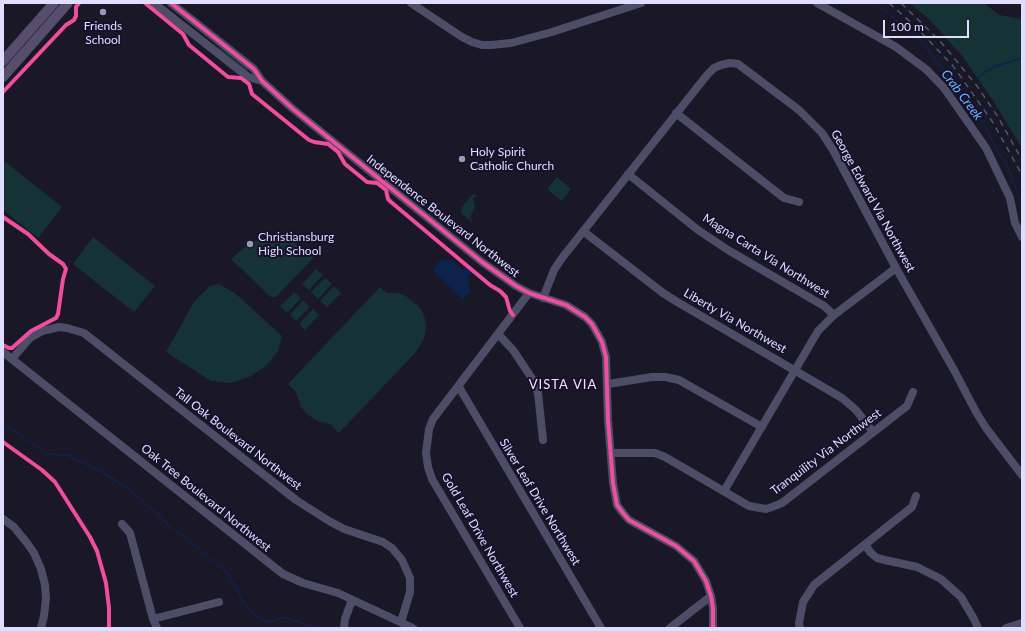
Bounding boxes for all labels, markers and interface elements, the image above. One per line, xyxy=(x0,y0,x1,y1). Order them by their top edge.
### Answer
marker: Friends School xyxy=(98,7,108,17)
scale bar xyxy=(885,12,971,38)
place label: Friends School xyxy=(84,19,122,47)
text: 100 m xyxy=(890,19,924,34)
water label: Crab Creek xyxy=(938,67,986,123)
street label: George Edward Via Northwest xyxy=(828,127,918,275)
place label: Holy Spirit Catholic Church xyxy=(470,145,554,173)
street label: Independence Boulevard Northwest xyxy=(364,152,522,280)
marker: Holy Spirit Catholic Church xyxy=(457,154,467,164)
street label: Magna Carta Via Northwest xyxy=(700,211,832,301)
place label: Christiansburg High School xyxy=(258,230,334,258)
marker: Christiansburg High School xyxy=(245,239,255,249)
street label: Liberty Via Northwest xyxy=(681,286,789,356)
district label: VISTA VIA xyxy=(529,377,597,393)
street label: Tall Oak Boulevard Northwest xyxy=(172,385,304,493)
street label: Tranquility Via Northwest xyxy=(768,406,884,498)
street label: Silver Leaf Drive Northwest xyxy=(496,436,584,568)
street label: Oak Tree Boulevard Northwest xyxy=(138,441,274,555)
street label: Gold Leaf Drive Northwest xyxy=(438,470,522,600)

